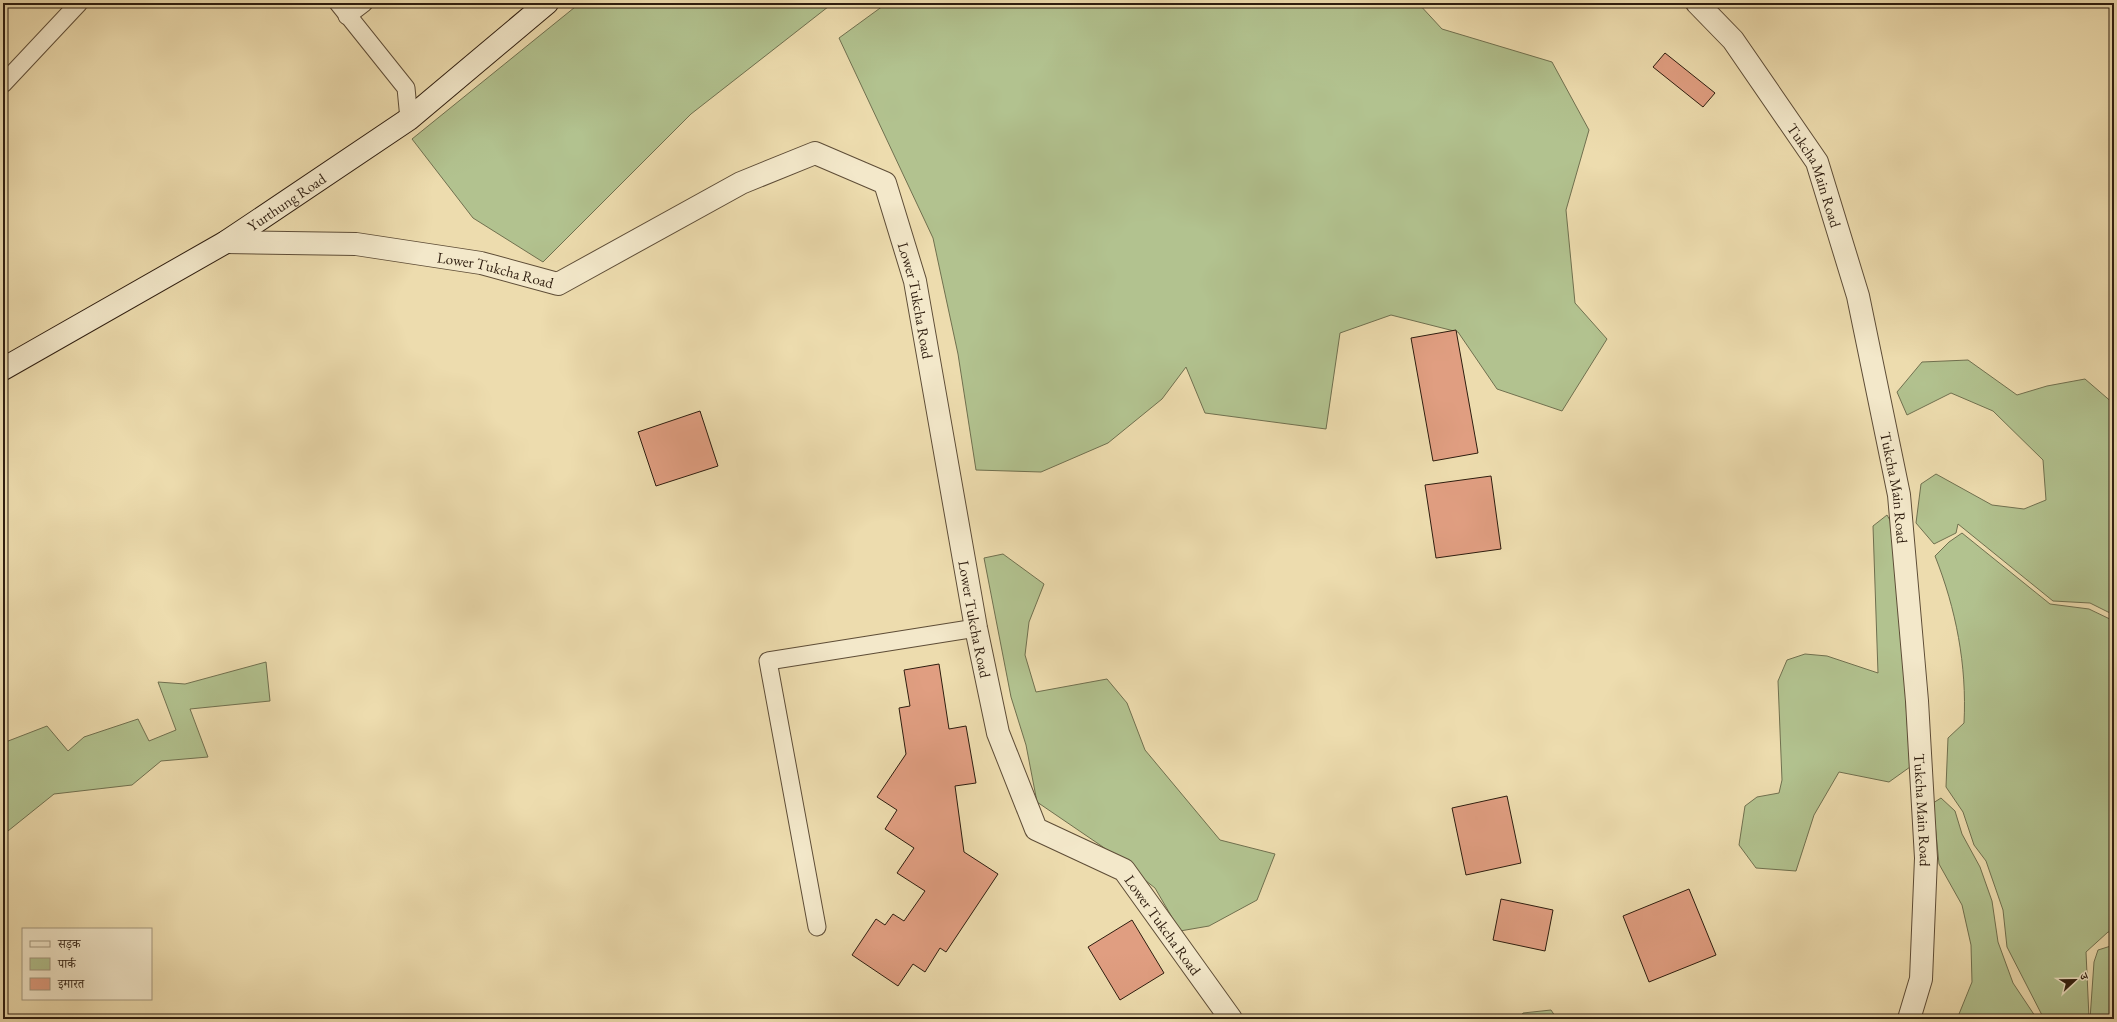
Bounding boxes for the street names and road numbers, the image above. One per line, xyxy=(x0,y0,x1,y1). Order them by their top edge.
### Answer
street label: Tukcha Main Road xyxy=(1783,119,1846,230)
street label: Yurthung Road xyxy=(243,168,329,235)
street label: Lower Tukcha Road xyxy=(894,240,938,361)
street label: Lower Tukcha Road xyxy=(436,247,556,292)
street label: Tukcha Main Road xyxy=(1877,430,1913,545)
street label: Lower Tukcha Road xyxy=(955,559,996,680)
street label: Tukcha Main Road xyxy=(1911,753,1936,867)
street label: Lower Tukcha Road xyxy=(1121,871,1206,979)

